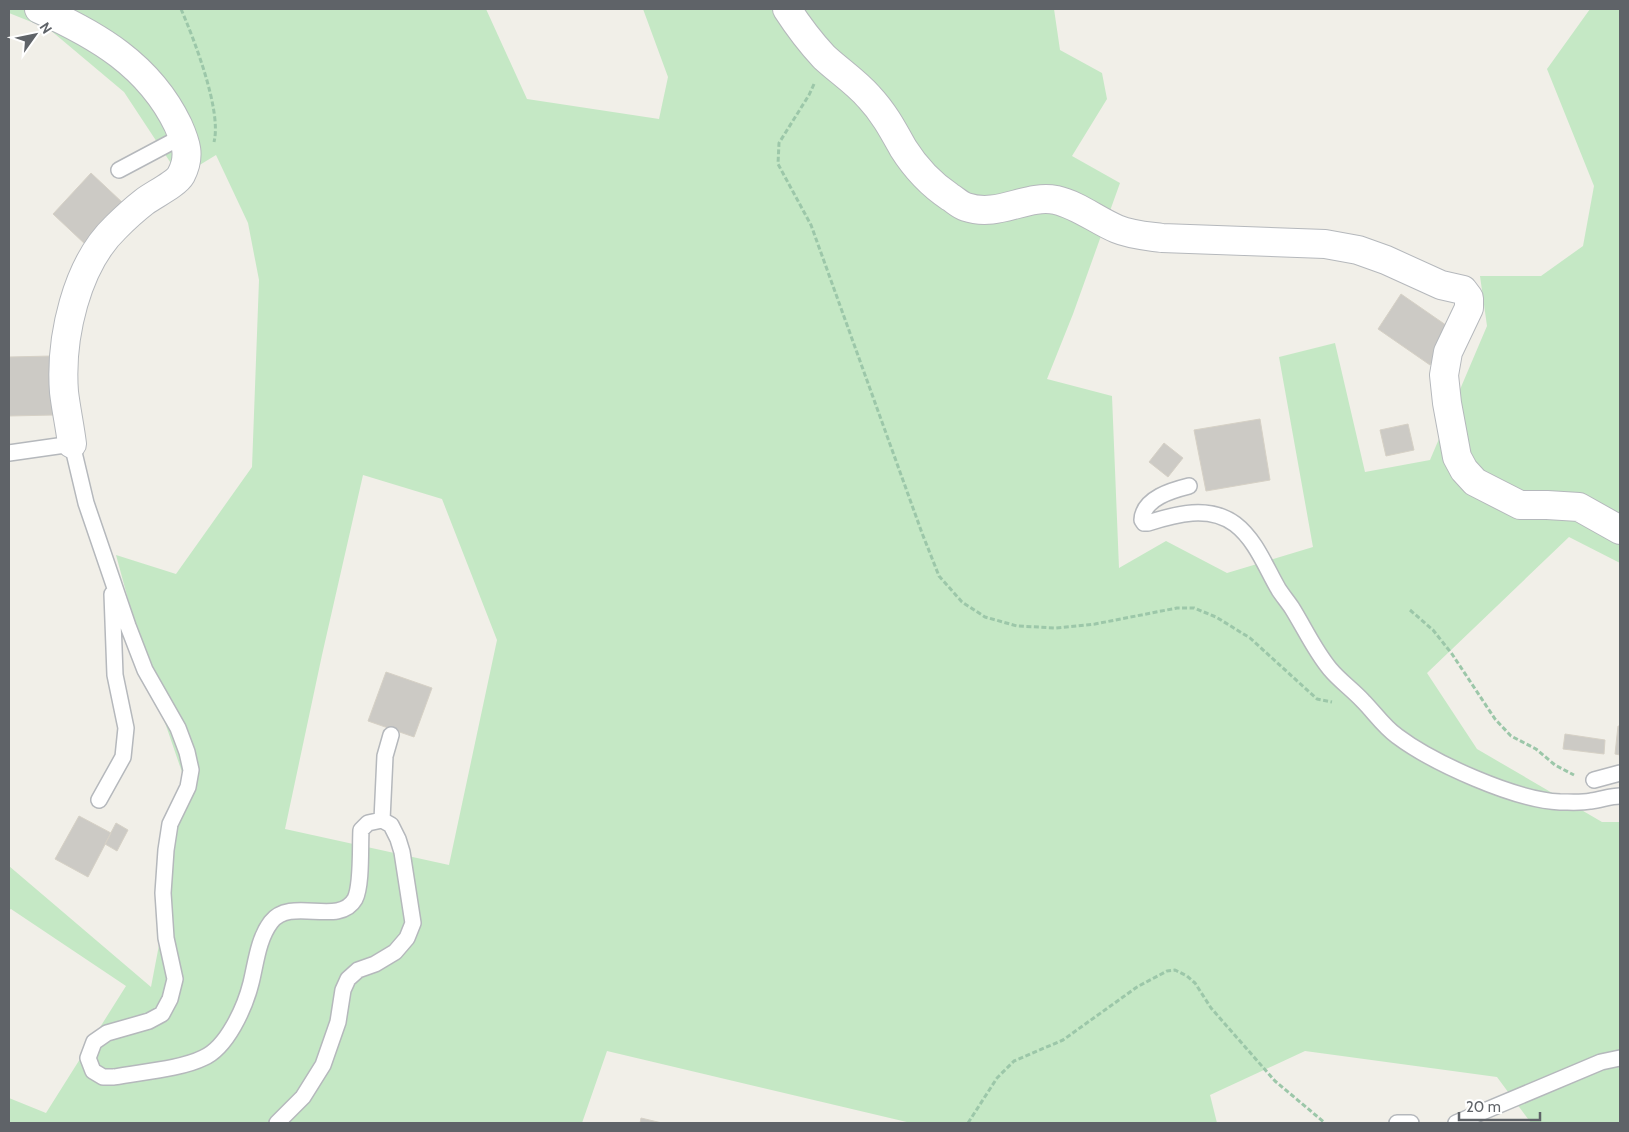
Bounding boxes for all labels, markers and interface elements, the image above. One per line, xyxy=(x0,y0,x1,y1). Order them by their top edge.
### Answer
north arrow xyxy=(10,10,60,60)
text: N xyxy=(36,19,56,37)
scale bar xyxy=(1459,1090,1540,1122)
text: 20 m xyxy=(1466,1098,1501,1116)

